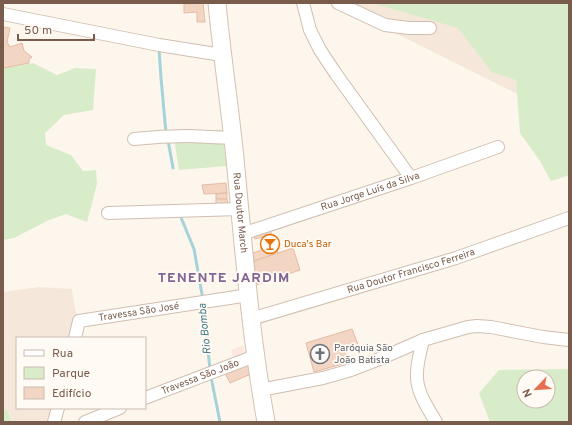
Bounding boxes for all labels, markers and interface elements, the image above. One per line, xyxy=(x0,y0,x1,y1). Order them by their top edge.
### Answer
scale bar xyxy=(18,16,94,42)
text: 50 m xyxy=(24,23,52,39)
street label: Rua Jorge Luís da Silva xyxy=(319,169,421,214)
street label: Rua Doutor March xyxy=(230,172,250,254)
bar icon: Duca's Bar xyxy=(259,233,281,255)
place label: Duca's Bar xyxy=(284,238,332,251)
street label: Rua Doutor Francisco Ferreira xyxy=(346,245,477,297)
district label: TENENTE JARDIM xyxy=(158,270,290,287)
street label: Travessa São José xyxy=(98,299,180,324)
water label: Rio Bomba xyxy=(195,302,215,355)
legend xyxy=(16,337,146,409)
place label: Paróquia São João Batista xyxy=(334,342,393,367)
church icon: Paróquia São João Batista xyxy=(309,343,331,365)
text: Rua xyxy=(52,346,73,362)
street label: Travessa São João xyxy=(159,356,241,398)
text: Parque xyxy=(52,366,90,382)
north arrow xyxy=(516,369,556,409)
text: Edifício xyxy=(52,386,92,402)
text: N xyxy=(520,386,536,399)

